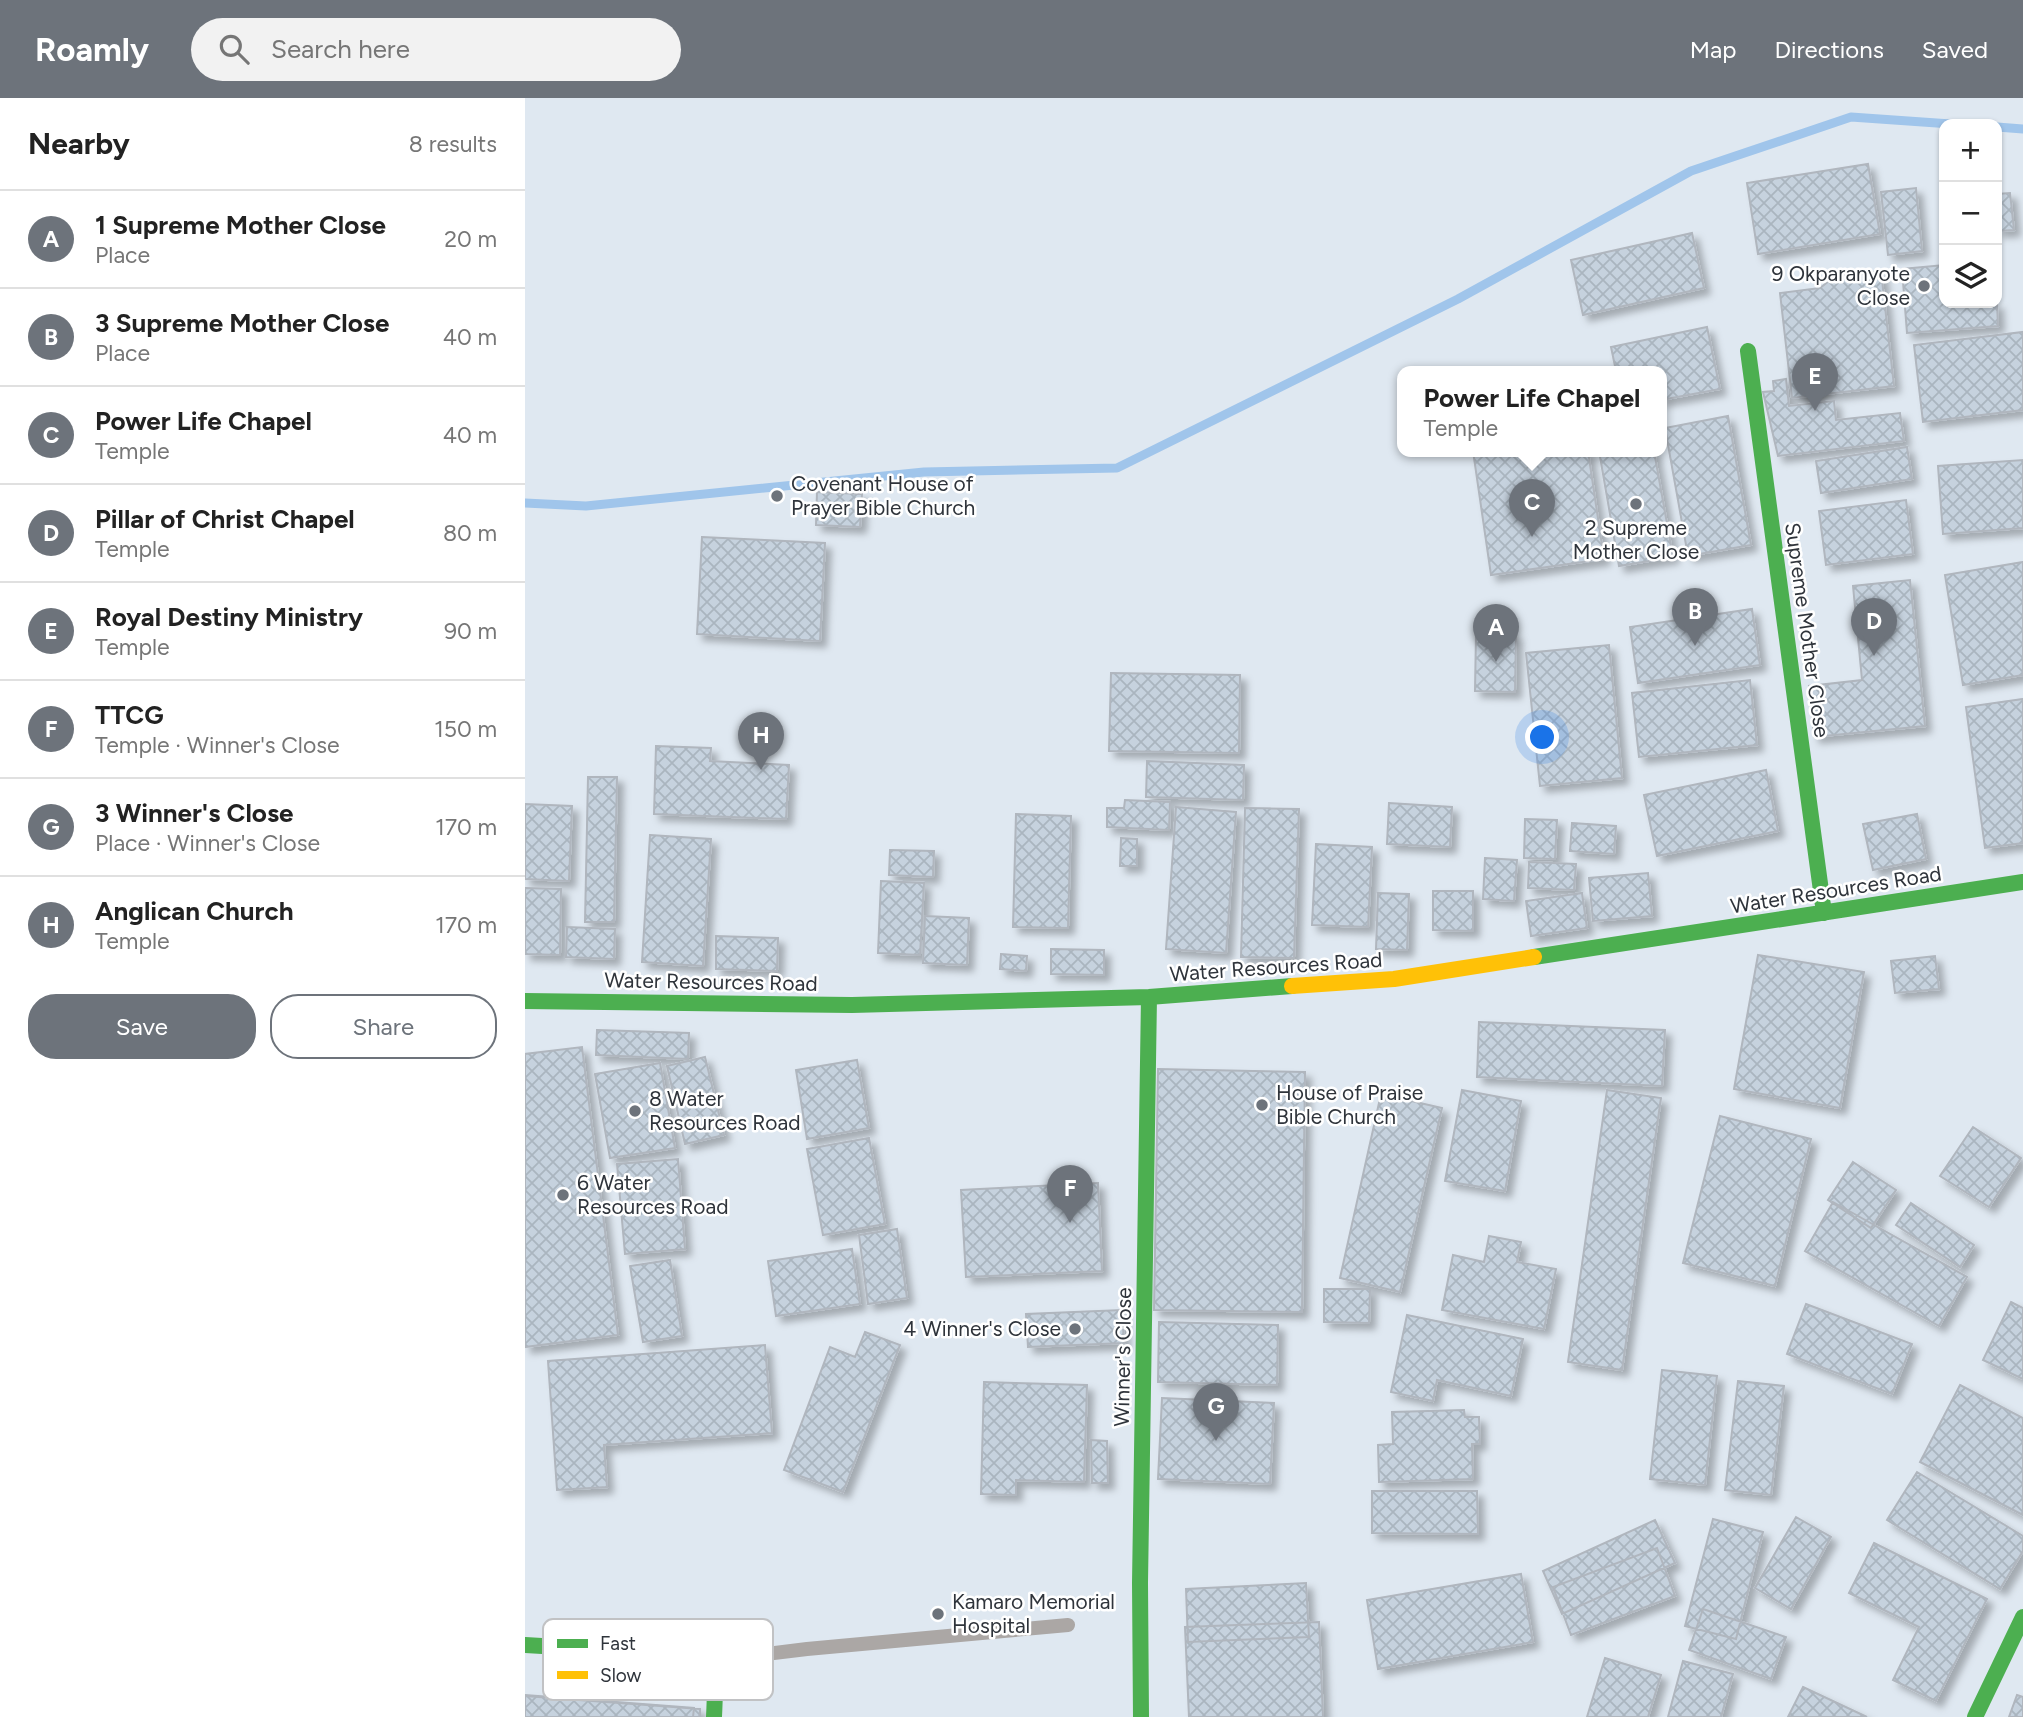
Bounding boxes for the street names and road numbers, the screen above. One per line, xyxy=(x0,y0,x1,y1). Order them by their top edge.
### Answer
street label: Supreme Mother Close xyxy=(1780,521,1835,739)
street label: Water Resources Road xyxy=(1729,860,1943,919)
street label: Water Resources Road xyxy=(1169,947,1383,986)
street label: Water Resources Road xyxy=(604,967,818,996)
street label: Winner's Close xyxy=(1109,1287,1136,1427)

